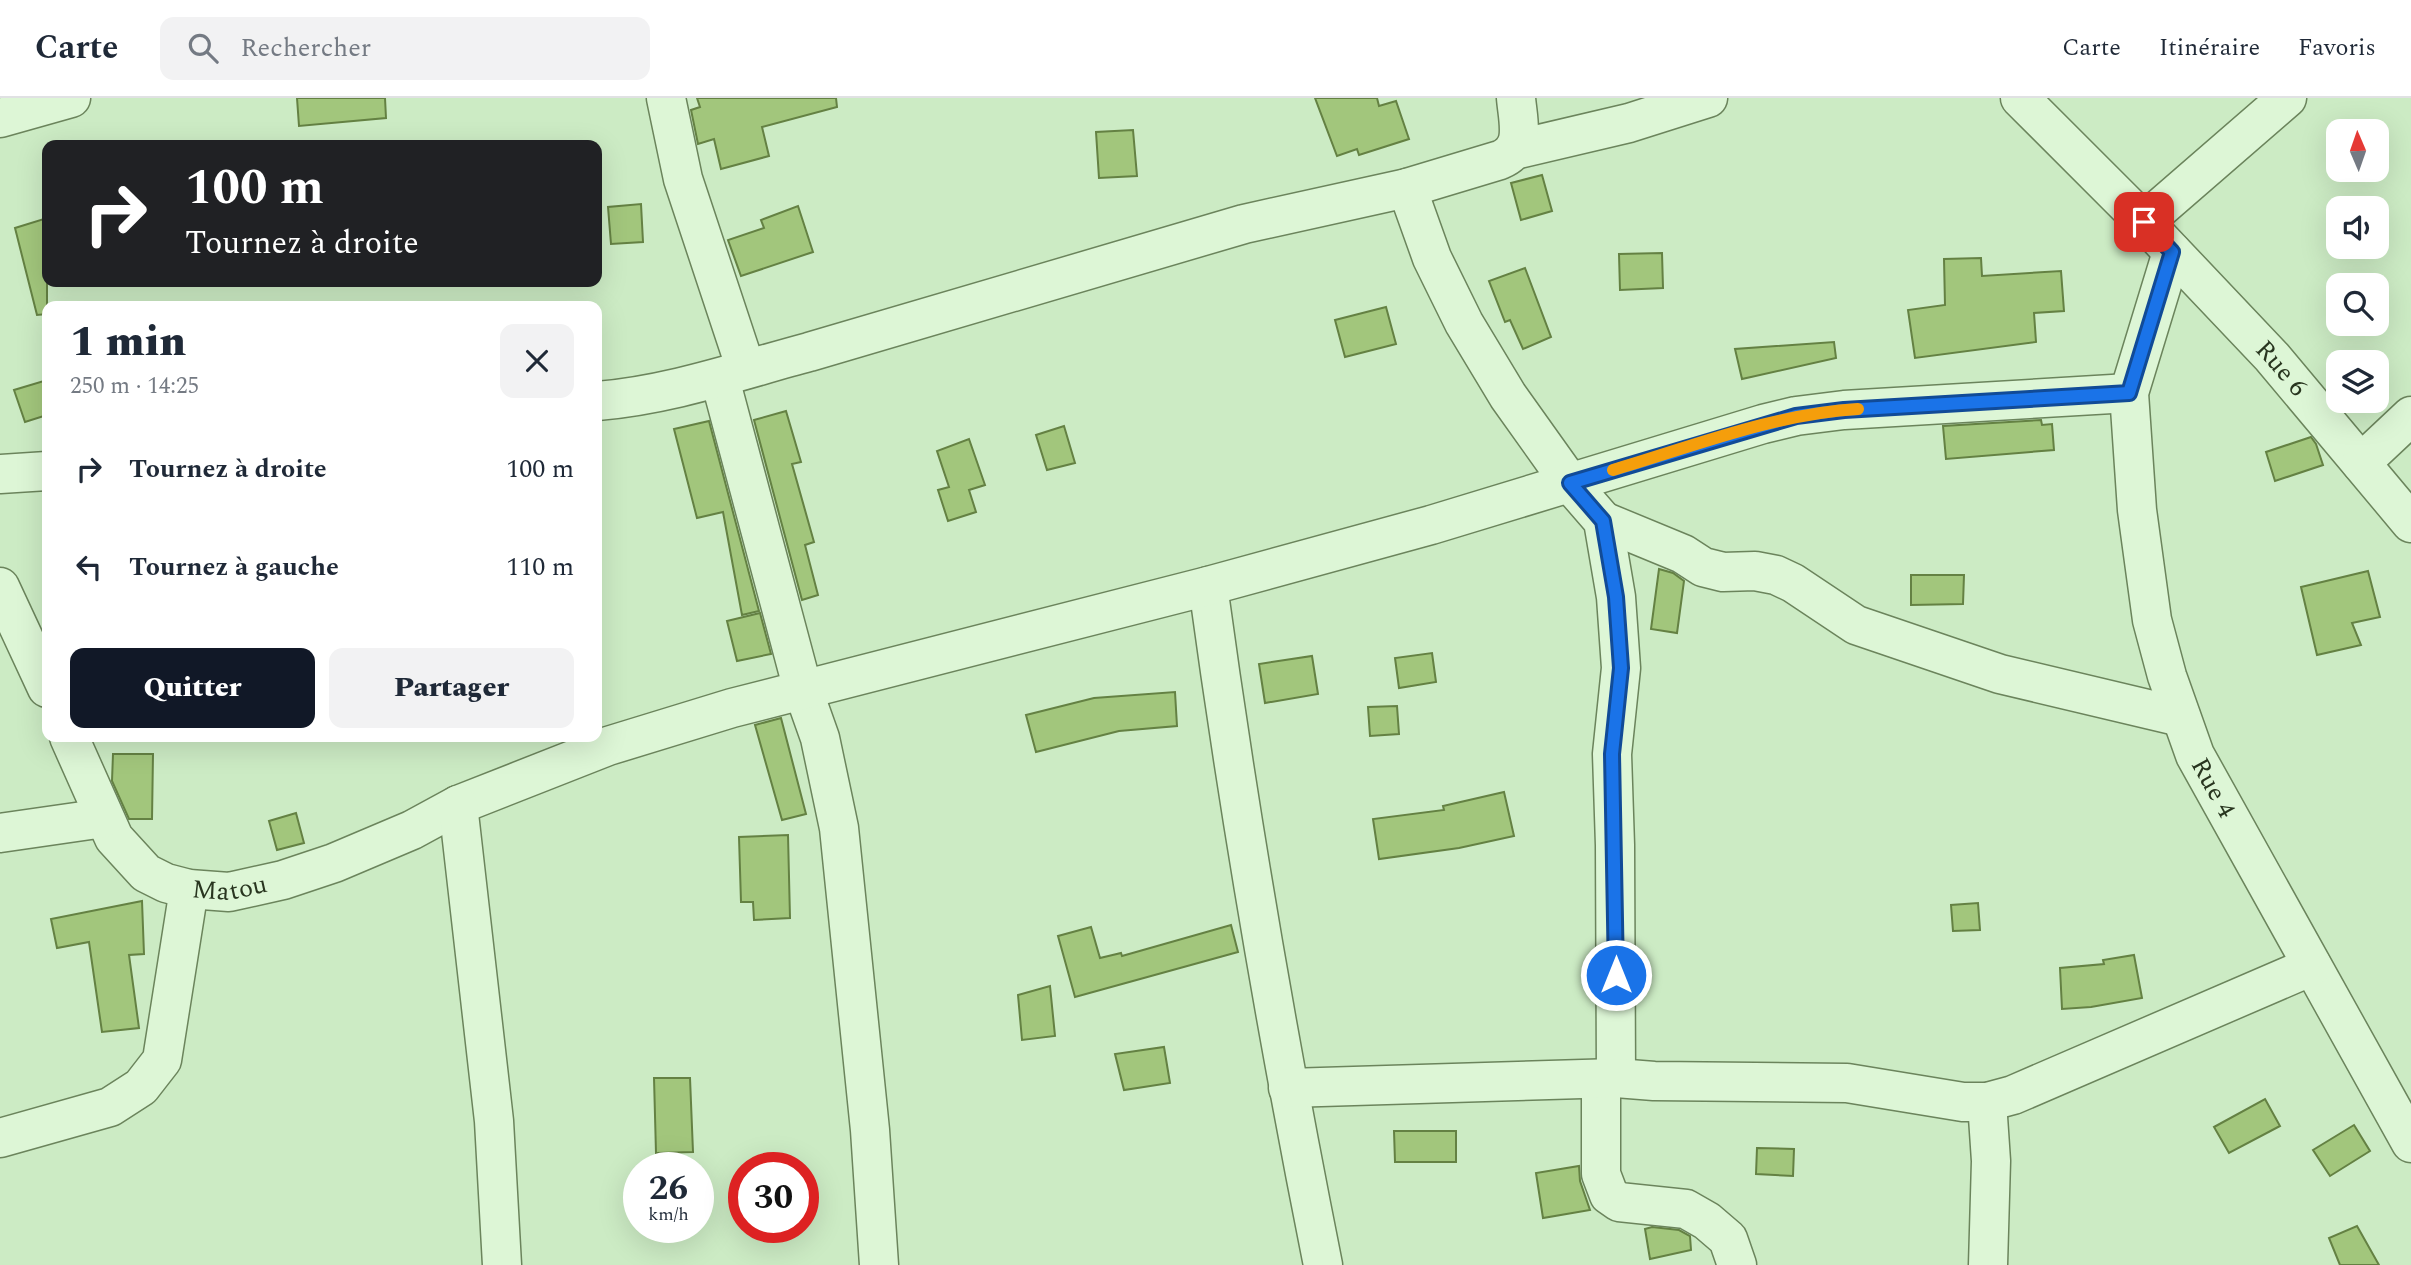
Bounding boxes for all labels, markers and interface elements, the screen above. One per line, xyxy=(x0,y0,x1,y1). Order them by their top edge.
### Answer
search box xyxy=(160,17,650,80)
text: Carte xyxy=(35,23,118,73)
text: Rechercher xyxy=(240,28,371,68)
icon: search xyxy=(184,29,222,67)
text: Carte xyxy=(2062,30,2121,66)
text: Itinéraire xyxy=(2159,30,2260,66)
text: Favoris xyxy=(2298,30,2376,66)
north arrow xyxy=(2326,119,2389,182)
map controls xyxy=(2326,119,2389,413)
text: 100 m xyxy=(185,151,324,226)
icon: right xyxy=(70,168,161,259)
pin xyxy=(2114,192,2174,252)
button: sound xyxy=(2326,196,2389,259)
icon: arrive xyxy=(2125,203,2163,241)
text: Tournez à droite xyxy=(185,219,419,268)
button: search xyxy=(2326,273,2389,336)
text: 1 min xyxy=(70,311,186,374)
button: close xyxy=(500,324,574,398)
street label: Rue 6 xyxy=(2246,331,2317,406)
button: layers xyxy=(2326,350,2389,413)
text: 250 m · 14:25 xyxy=(70,369,199,404)
text: Tournez à droite xyxy=(129,449,327,489)
text: 100 m xyxy=(506,449,574,489)
icon: right xyxy=(70,450,108,488)
text: Tournez à gauche xyxy=(129,547,339,587)
text: 110 m xyxy=(506,547,574,587)
icon: left xyxy=(70,548,108,586)
button: Quitter xyxy=(70,648,315,728)
button: Partager xyxy=(329,648,574,728)
street label: Rue 4 xyxy=(2180,750,2246,825)
street label: Matou xyxy=(191,864,271,912)
position arrow xyxy=(1579,938,1653,1012)
speed limit sign: 30 xyxy=(728,1152,819,1243)
text: 26 xyxy=(649,1162,688,1215)
text: km/h xyxy=(648,1201,689,1228)

